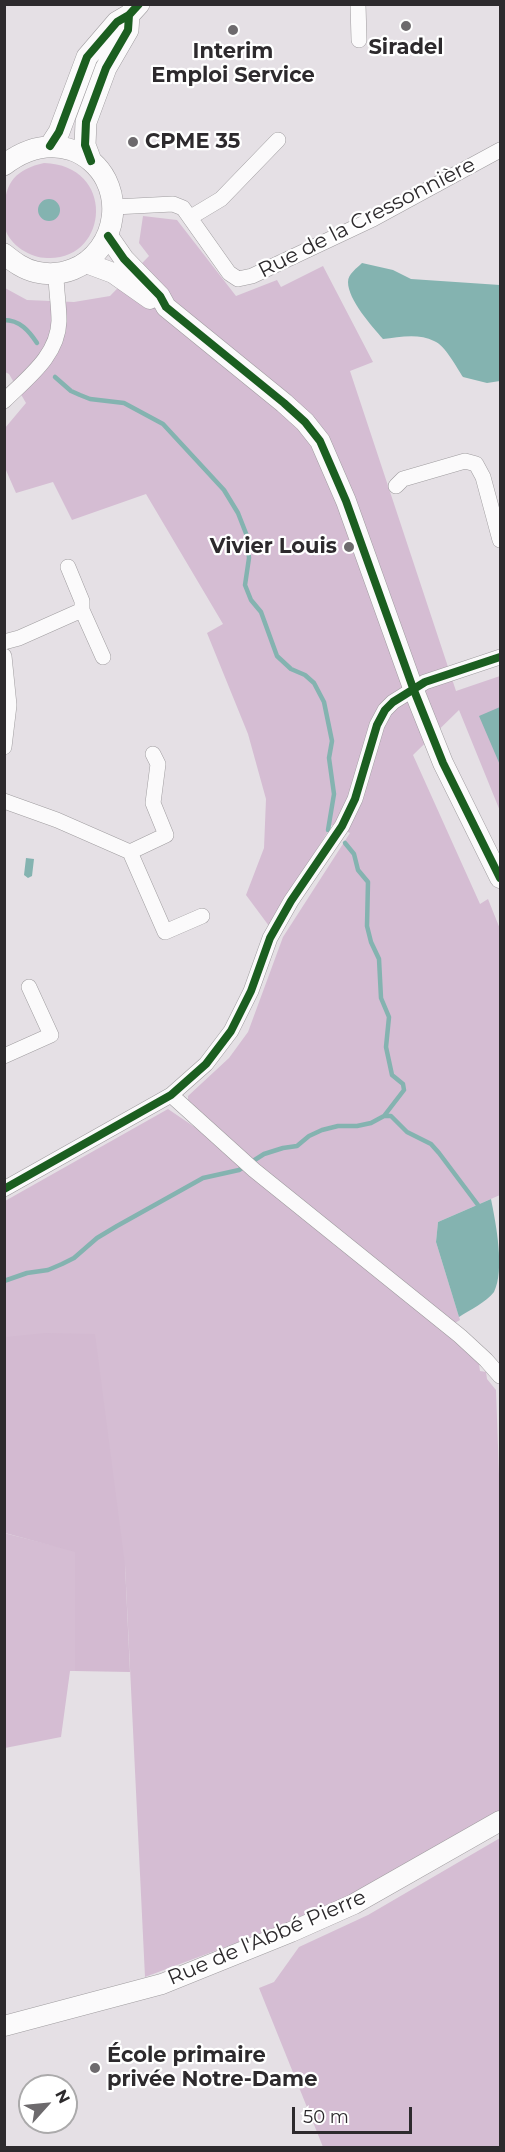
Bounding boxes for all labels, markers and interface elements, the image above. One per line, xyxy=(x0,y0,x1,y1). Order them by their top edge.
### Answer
marker: Siradel xyxy=(399,19,413,33)
marker: Interim Emploi Service xyxy=(226,23,240,37)
place label: Siradel xyxy=(368,35,444,61)
place label: Interim Emploi Service xyxy=(151,39,315,89)
place label: CPME 35 xyxy=(145,129,240,155)
marker: CPME 35 xyxy=(126,135,140,149)
street label: Rue de la Cressonnière xyxy=(254,152,480,284)
place label: Vivier Louis xyxy=(210,534,337,560)
marker: Vivier Louis xyxy=(342,540,356,554)
street label: Rue de l'Abbé Pierre xyxy=(164,1885,370,1991)
place label: École primaire privée Notre-Dame xyxy=(107,2043,317,2093)
marker: École primaire privée Notre-Dame xyxy=(88,2061,102,2075)
north arrow xyxy=(18,2074,78,2134)
text: N xyxy=(51,2086,74,2107)
scale bar xyxy=(295,2095,415,2133)
text: 50 m xyxy=(303,2106,349,2128)

